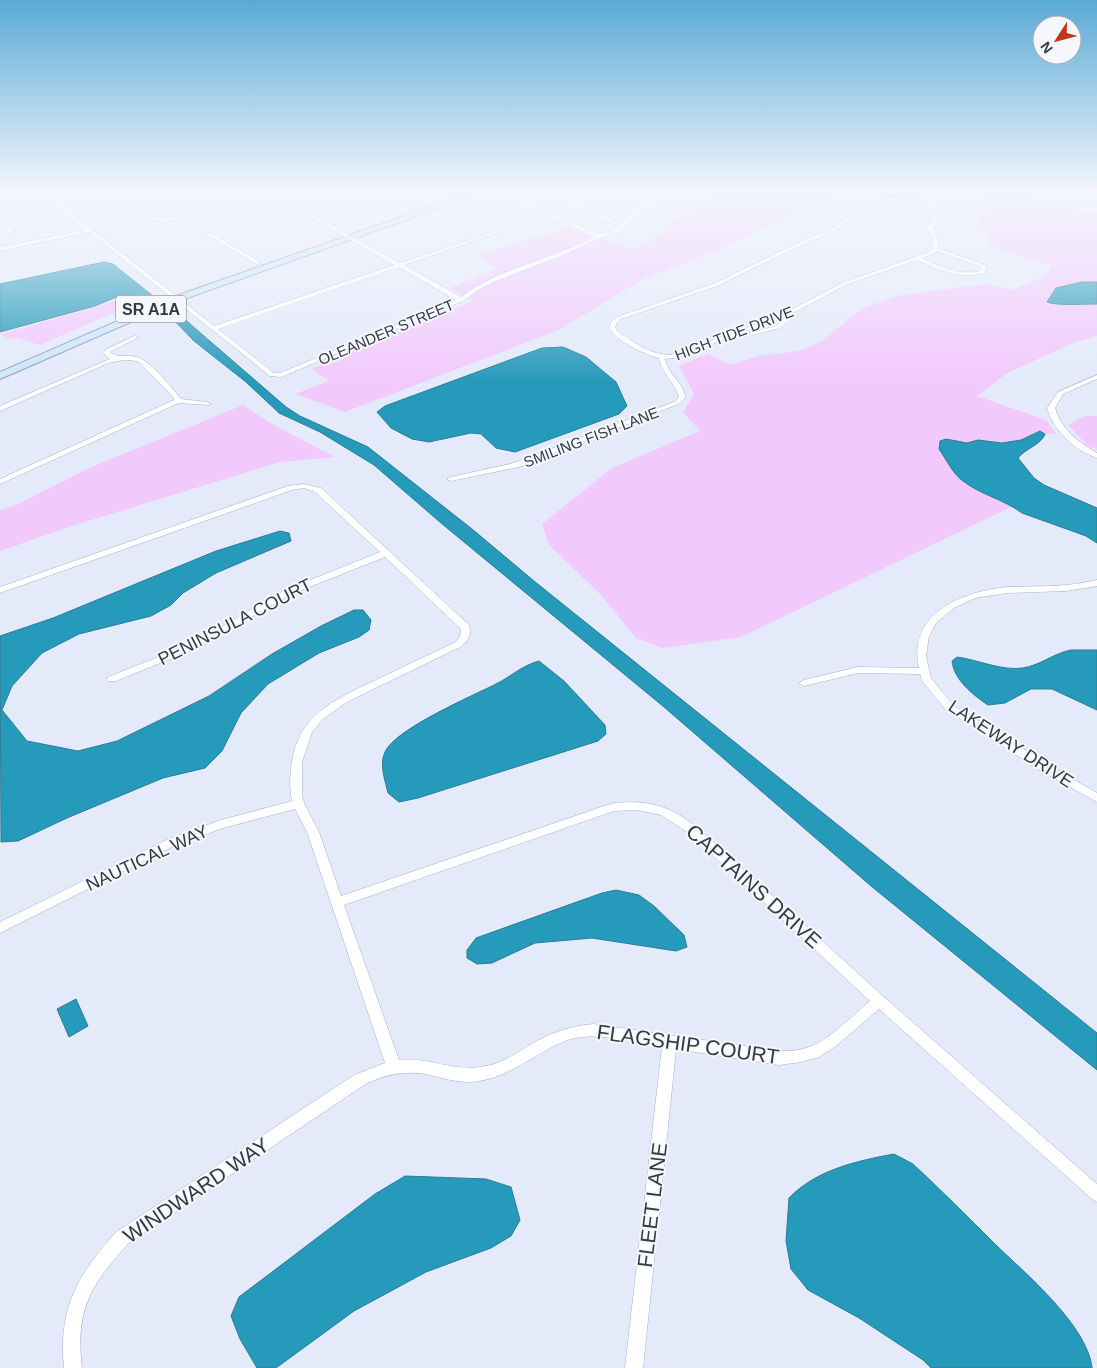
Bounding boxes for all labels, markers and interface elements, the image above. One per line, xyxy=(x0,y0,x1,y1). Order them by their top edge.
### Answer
north arrow xyxy=(1032,15,1082,65)
text: N xyxy=(1037,39,1056,56)
road number: SR A1A xyxy=(116,296,186,322)
street label: OLEANDER STREET xyxy=(316,296,456,368)
street label: HIGH TIDE DRIVE xyxy=(672,303,796,363)
street label: SMILING FISH LANE xyxy=(521,403,661,471)
street label: PENINSULA COURT xyxy=(155,575,315,669)
street label: LAKEWAY DRIVE xyxy=(945,696,1077,792)
street label: CAPTAINS DRIVE xyxy=(682,819,826,953)
street label: NAUTICAL WAY xyxy=(83,821,211,895)
street label: FLAGSHIP COURT xyxy=(595,1020,781,1068)
street label: WINDWARD WAY xyxy=(119,1133,273,1247)
street label: FLEET LANE xyxy=(633,1141,671,1269)

